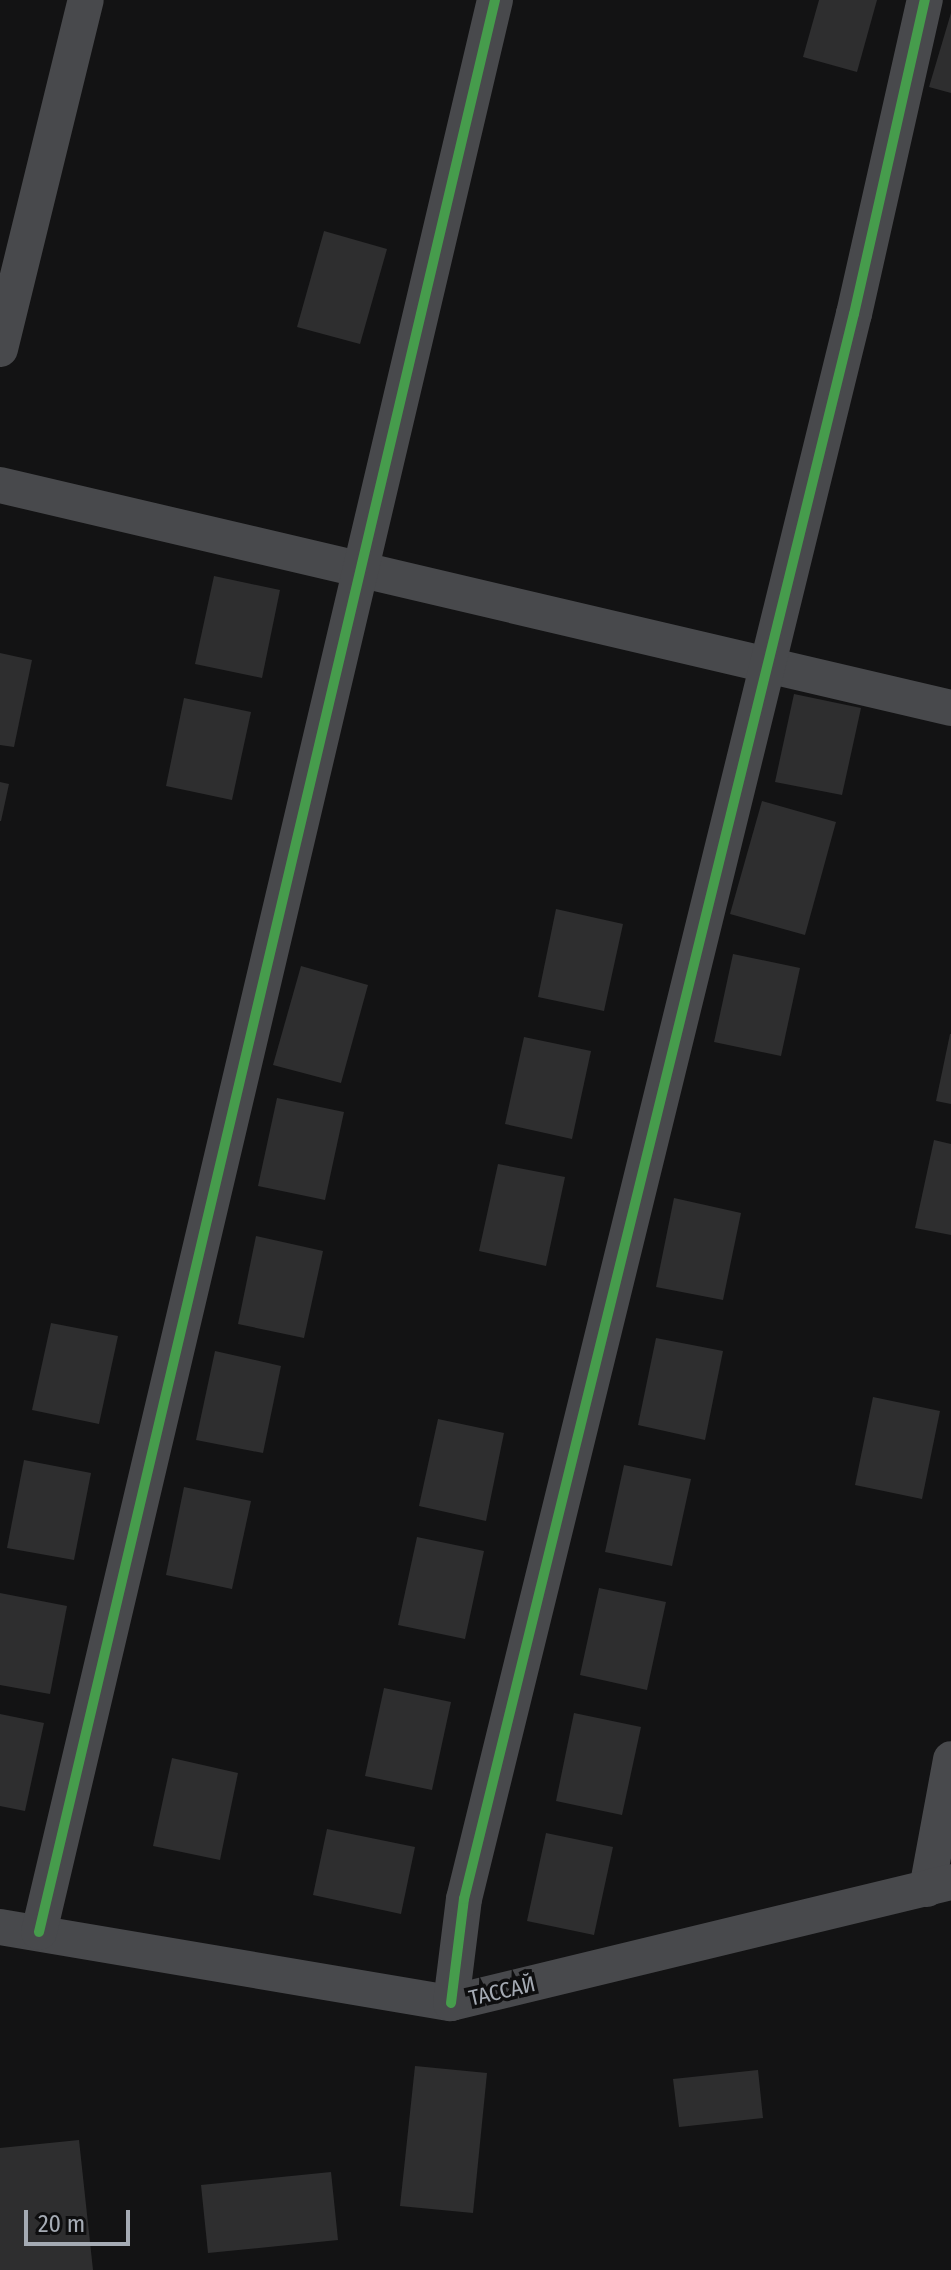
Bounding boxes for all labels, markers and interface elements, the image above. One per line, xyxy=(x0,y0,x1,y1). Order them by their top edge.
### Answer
street label: ТАССАЙ xyxy=(466,1971,538,2011)
scale bar xyxy=(28,2194,134,2244)
text: 20 m xyxy=(38,2210,85,2238)

